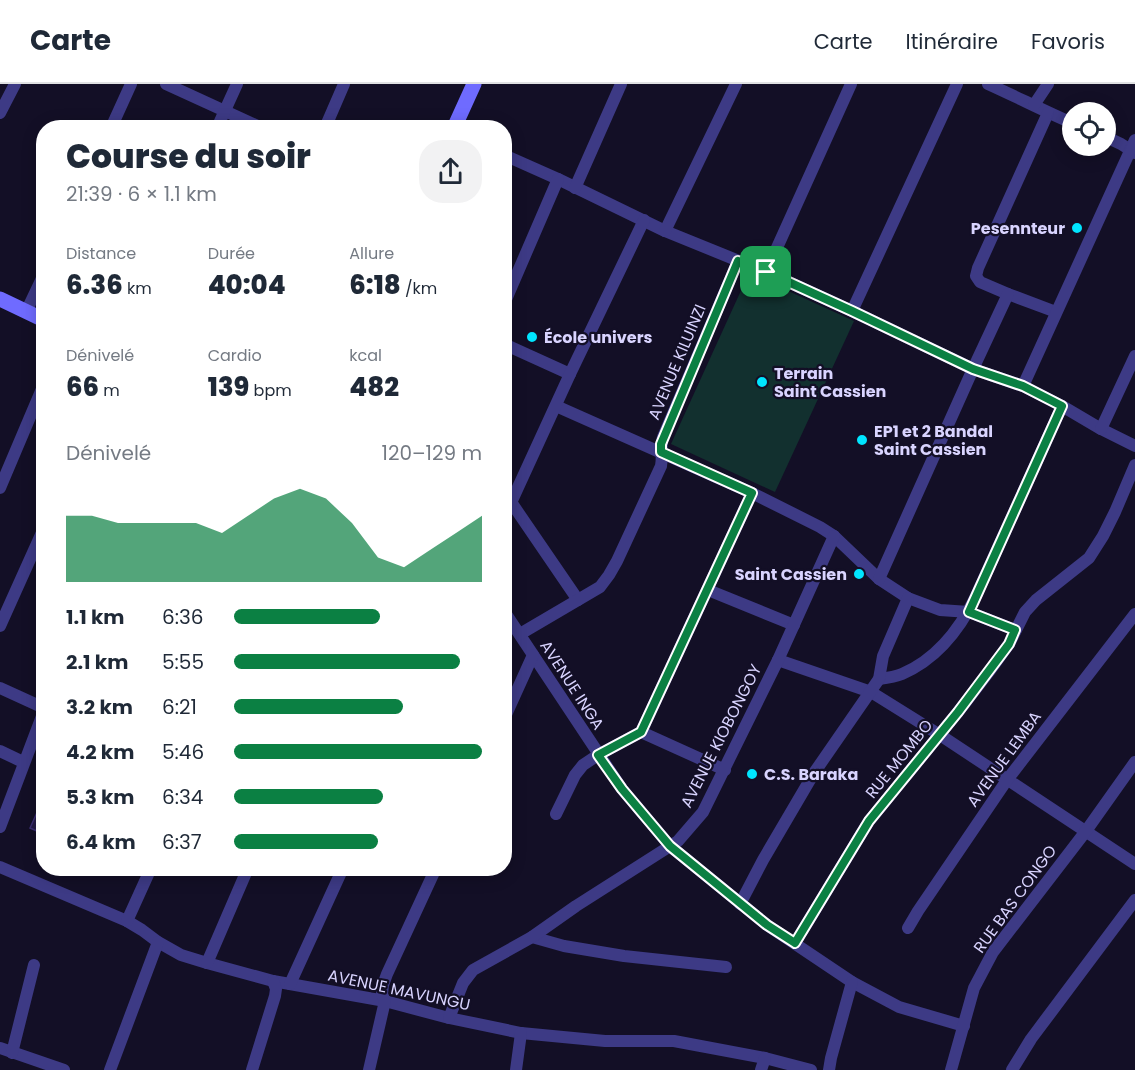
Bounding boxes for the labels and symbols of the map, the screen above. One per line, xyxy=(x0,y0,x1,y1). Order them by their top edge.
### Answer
place label: Pesennteur xyxy=(971,217,1065,240)
marker: Pesennteur xyxy=(1070,221,1084,235)
pin xyxy=(740,246,791,297)
street label: AVENUE KILUINZI xyxy=(642,301,712,423)
place label: École univers xyxy=(544,326,653,349)
marker: École univers xyxy=(525,330,539,344)
place label: Terrain Saint Cassien xyxy=(774,362,886,403)
marker: Terrain Saint Cassien xyxy=(755,375,769,389)
place label: EP1 et 2 Bandal Saint Cassien xyxy=(874,420,993,461)
marker: EP1 et 2 Bandal Saint Cassien xyxy=(855,433,869,447)
place label: Saint Cassien xyxy=(735,563,847,586)
marker: Saint Cassien xyxy=(852,567,866,581)
street label: AVENUE INGA xyxy=(534,636,610,735)
street label: AVENUE KIOBONGOY xyxy=(675,660,768,812)
street label: AVENUE LEMBA xyxy=(961,706,1047,812)
street label: RUE MOMBO xyxy=(860,715,938,803)
place label: C.S. Baraka xyxy=(764,763,858,786)
marker: C.S. Baraka xyxy=(745,767,759,781)
street label: RUE BAS CONGO xyxy=(968,840,1062,958)
street label: AVENUE MAVUNGU xyxy=(326,964,472,1016)

